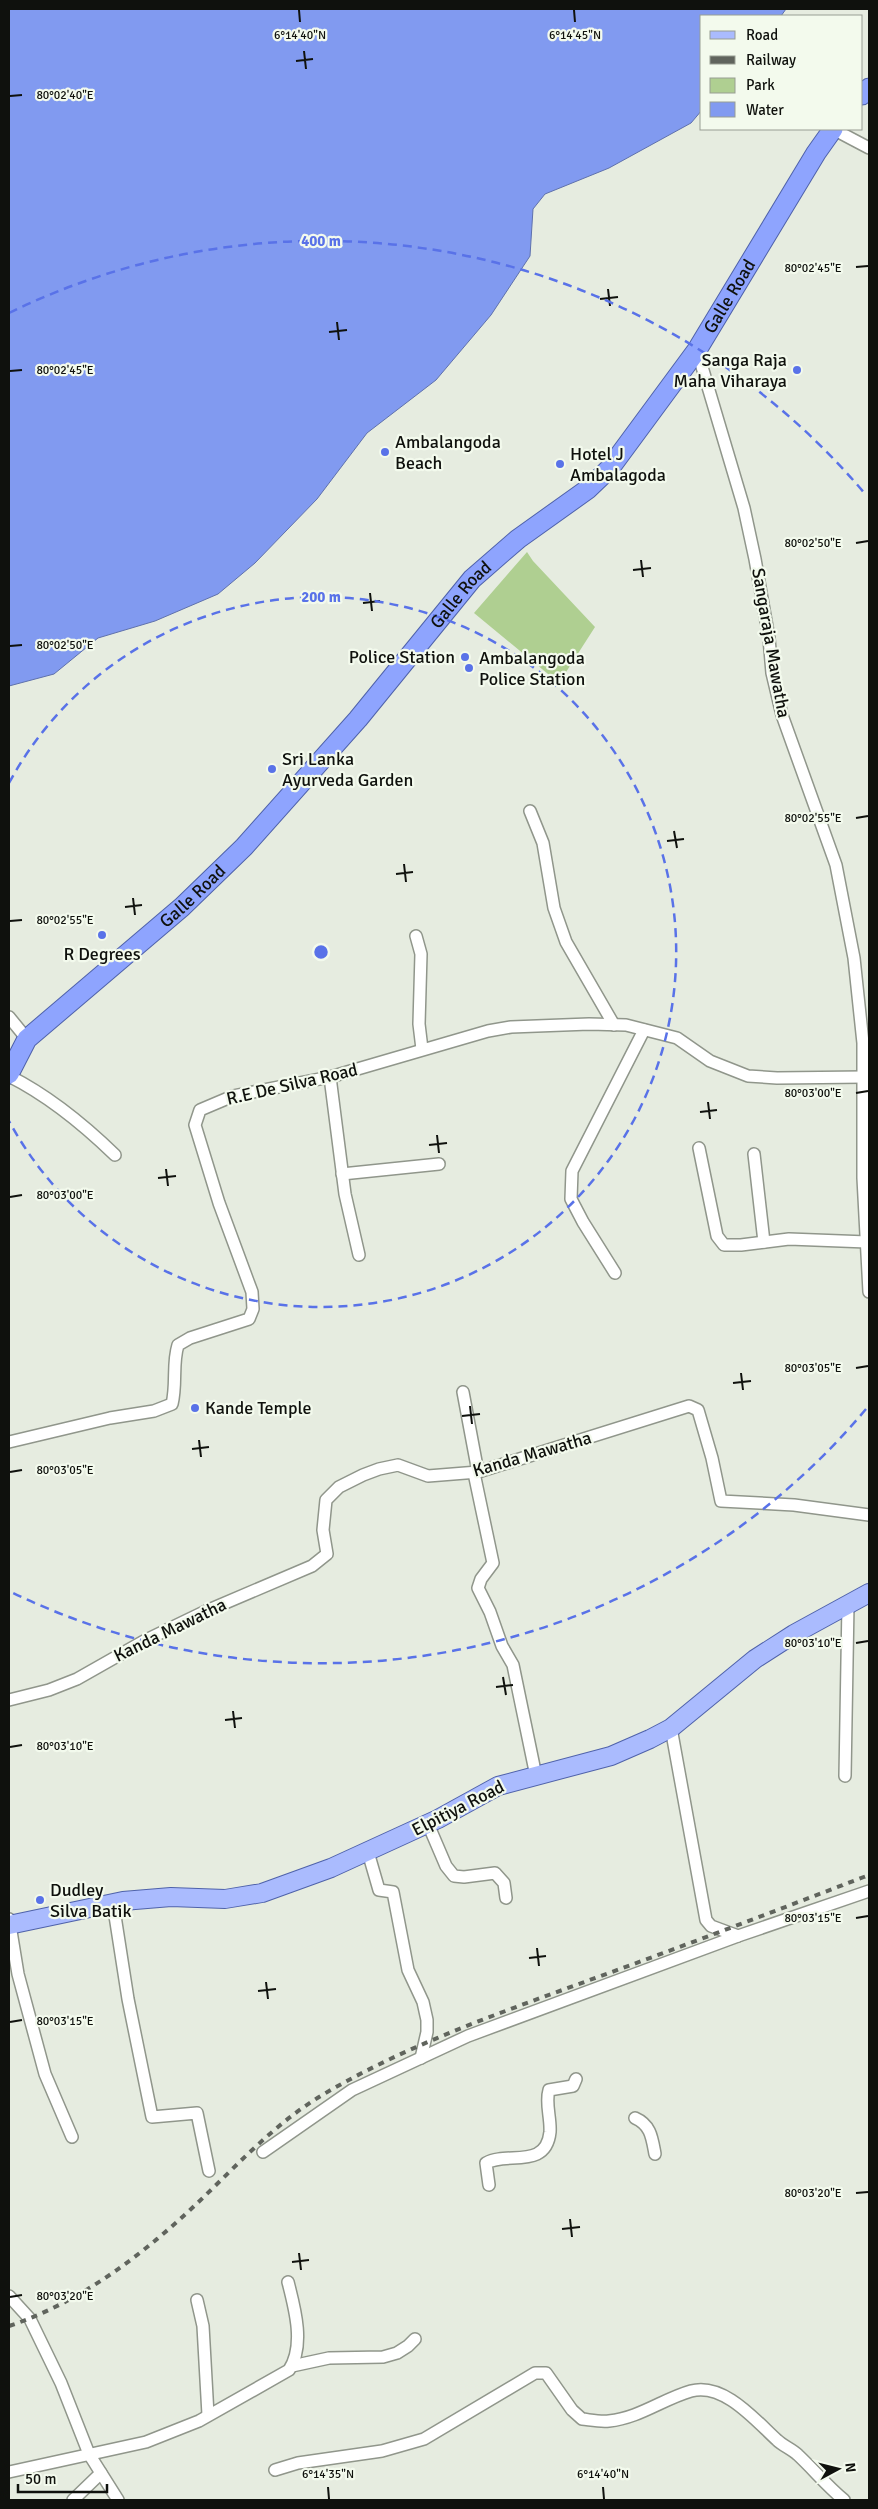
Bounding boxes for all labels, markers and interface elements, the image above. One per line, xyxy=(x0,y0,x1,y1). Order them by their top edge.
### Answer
legend xyxy=(700,15,863,130)
text: Road xyxy=(746,26,778,44)
text: 6°14'40"N xyxy=(274,28,326,43)
text: 6°14'45"N xyxy=(549,28,601,43)
text: Railway xyxy=(746,51,796,69)
text: Park xyxy=(746,76,775,94)
text: 80°02'40"E xyxy=(36,88,94,103)
text: Water xyxy=(746,101,784,119)
text: 400 m xyxy=(301,232,341,250)
street label: Galle Road xyxy=(699,255,760,337)
text: 80°02'45"E xyxy=(784,261,842,276)
place label: Sanga Raja Maha Viharaya xyxy=(674,349,787,392)
text: 80°02'45"E xyxy=(36,363,94,378)
marker: Sanga Raja Maha Viharaya xyxy=(791,364,803,376)
place label: Ambalangoda Beach xyxy=(395,431,501,474)
place label: Hotel J Ambalagoda xyxy=(570,443,666,486)
marker: Ambalangoda Beach xyxy=(379,446,391,458)
marker: Hotel J Ambalagoda xyxy=(554,458,566,470)
text: 80°02'50"E xyxy=(784,536,842,551)
street label: Galle Road xyxy=(425,556,496,633)
street label: Sangaraja Mawatha xyxy=(747,566,795,720)
text: 200 m xyxy=(301,588,341,606)
text: 80°02'50"E xyxy=(36,638,94,653)
place label: Police Station xyxy=(349,646,455,668)
place label: Ambalangoda Police Station xyxy=(479,647,585,690)
marker: Police Station xyxy=(459,651,471,663)
marker: Ambalangoda Police Station xyxy=(463,662,475,674)
place label: Sri Lanka Ayurveda Garden xyxy=(282,748,413,791)
marker: Sri Lanka Ayurveda Garden xyxy=(266,763,278,775)
text: 80°02'55"E xyxy=(784,811,842,826)
street label: Galle Road xyxy=(155,860,230,932)
text: 80°02'55"E xyxy=(36,913,94,928)
marker: R Degrees xyxy=(96,929,108,941)
place label: R Degrees xyxy=(63,943,141,965)
centre of rings xyxy=(312,943,330,961)
street label: R.E De Silva Road xyxy=(224,1058,360,1110)
text: 80°03'00"E xyxy=(784,1086,842,1101)
text: 80°03'00"E xyxy=(36,1188,94,1203)
text: 80°03'05"E xyxy=(784,1361,842,1376)
place label: Kande Temple xyxy=(205,1397,312,1419)
marker: Kande Temple xyxy=(189,1402,201,1414)
street label: Kanda Mawatha xyxy=(470,1427,594,1481)
text: 80°03'05"E xyxy=(36,1463,94,1478)
street label: Kanda Mawatha xyxy=(110,1593,230,1667)
text: 80°03'10"E xyxy=(784,1636,842,1651)
text: 80°03'10"E xyxy=(36,1739,94,1754)
street label: Elpitiya Road xyxy=(408,1775,508,1841)
place label: Dudley Silva Batik xyxy=(50,1879,131,1922)
marker: Dudley Silva Batik xyxy=(34,1894,46,1906)
text: 80°03'15"E xyxy=(784,1911,842,1926)
text: 80°03'15"E xyxy=(36,2014,94,2029)
text: 80°03'20"E xyxy=(784,2186,842,2201)
text: 80°03'20"E xyxy=(36,2289,94,2304)
north arrow xyxy=(813,2444,863,2494)
scale bar xyxy=(18,2462,106,2494)
text: N xyxy=(841,2462,859,2473)
text: 6°14'35"N xyxy=(302,2467,354,2482)
text: 6°14'40"N xyxy=(577,2467,629,2482)
text: 50 m xyxy=(25,2470,56,2488)

